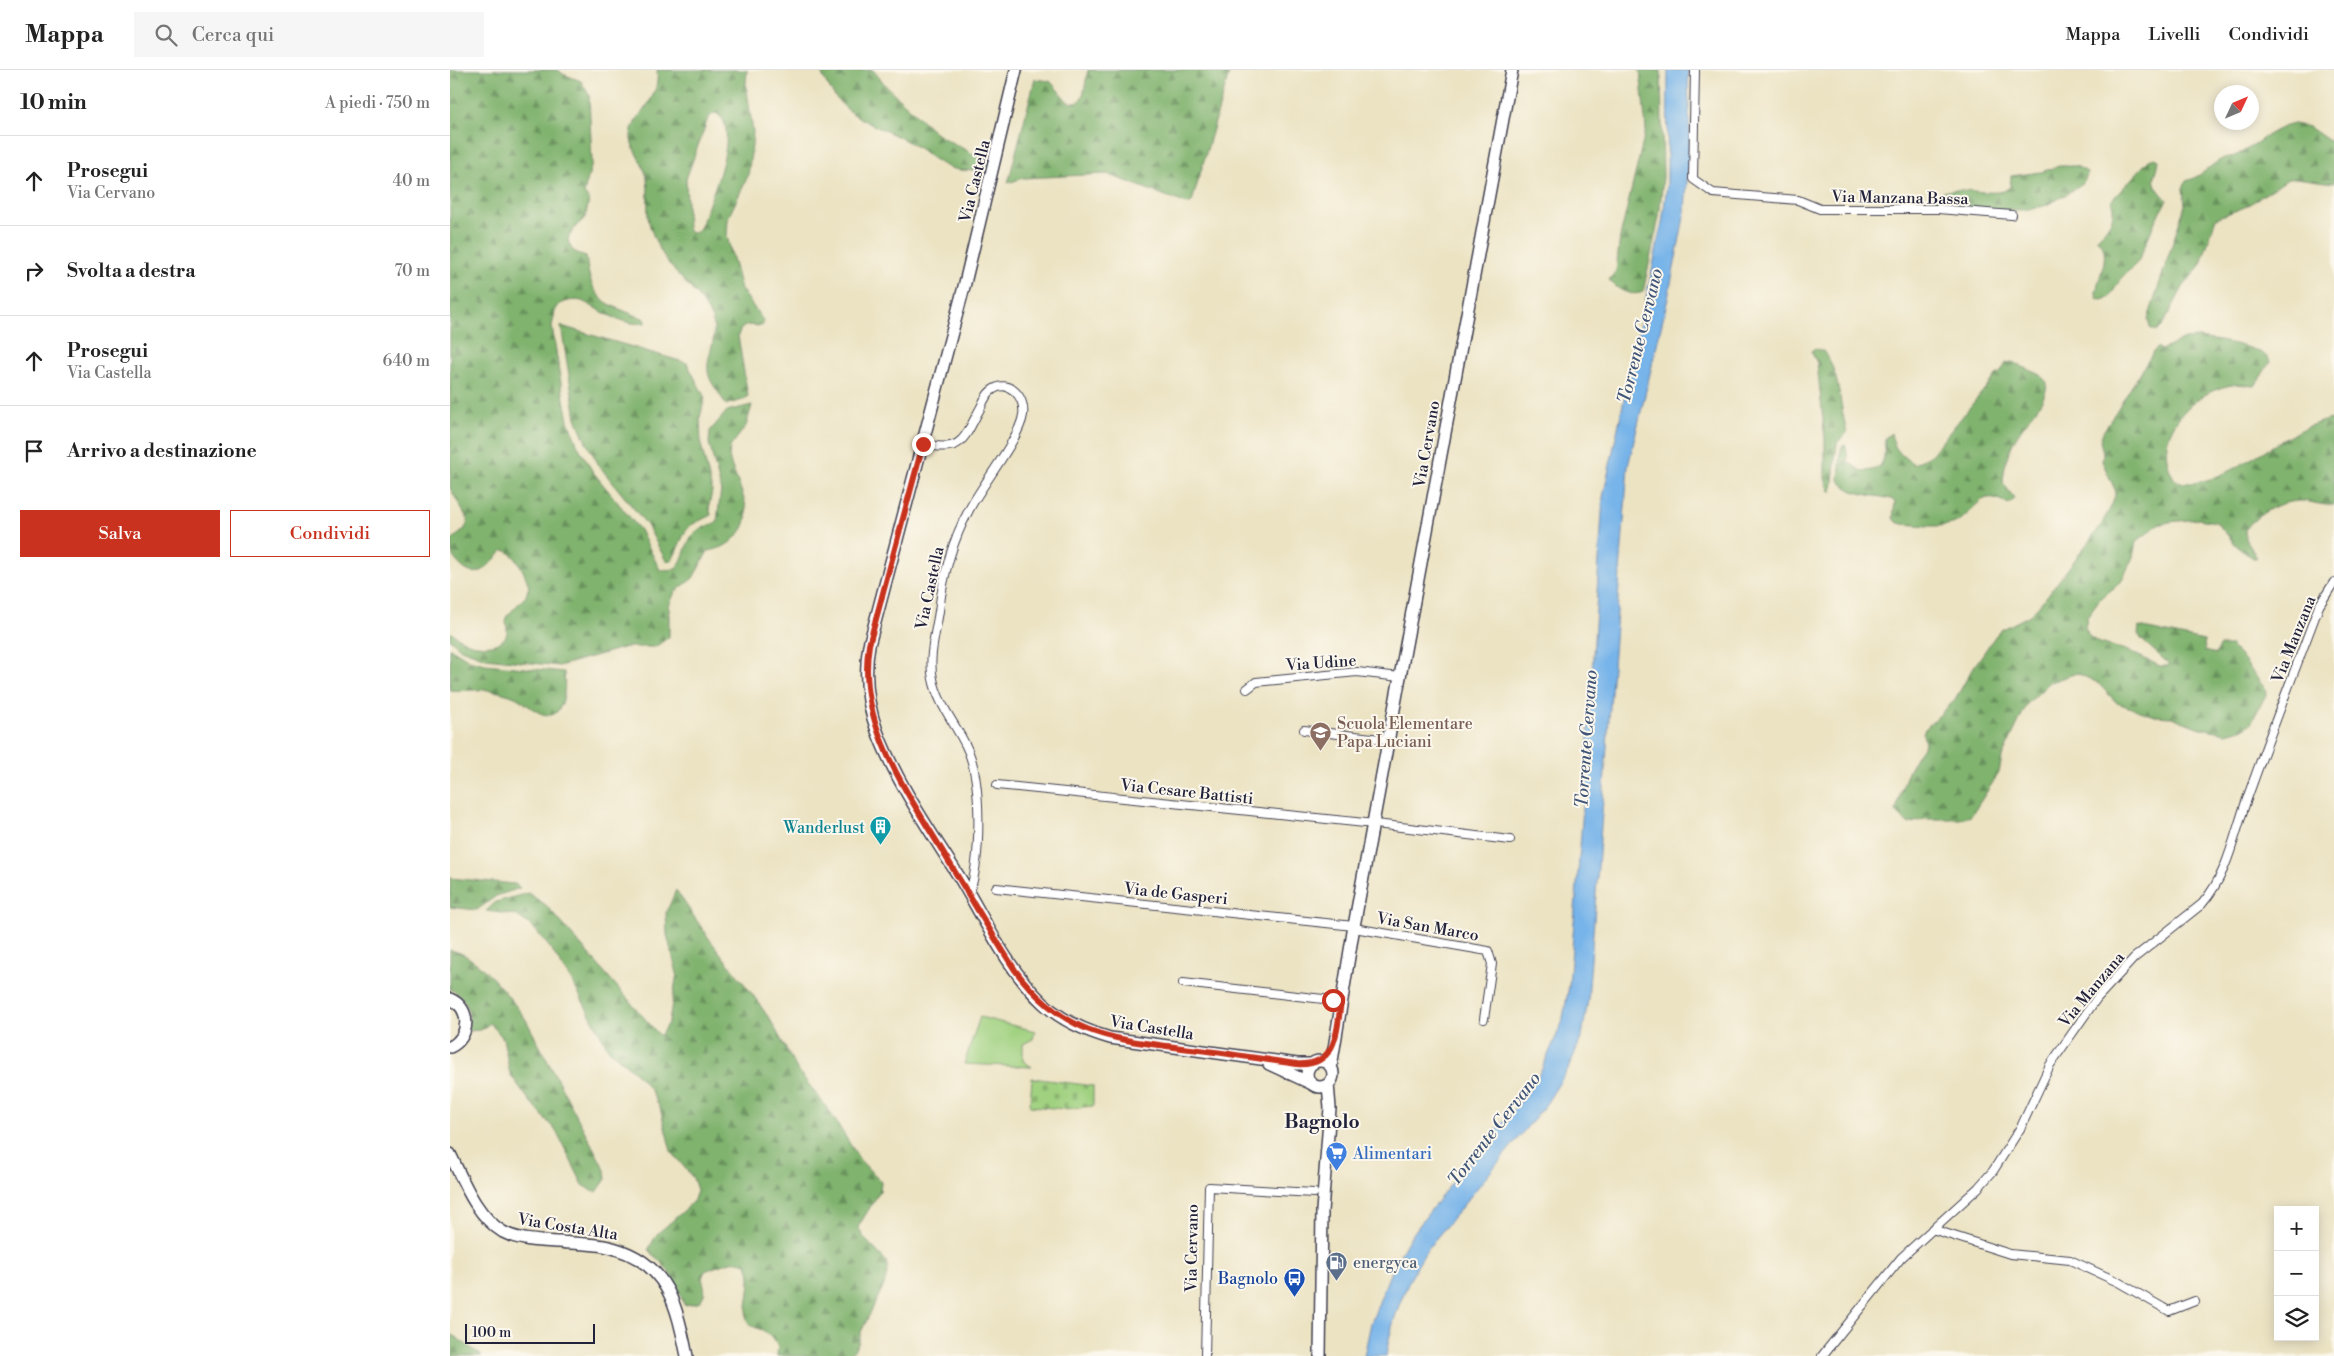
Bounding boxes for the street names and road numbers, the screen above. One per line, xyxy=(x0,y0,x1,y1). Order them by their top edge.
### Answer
street label: Via Castella xyxy=(955,137,995,226)
street label: Via Manzana Bassa xyxy=(1830,187,1970,209)
street label: Via Cervano xyxy=(1409,399,1445,490)
street label: Via Castella xyxy=(911,544,949,633)
street label: Via Manzana xyxy=(2267,592,2321,687)
street label: Via Udine xyxy=(1284,651,1357,676)
street label: Via Cesare Battisti xyxy=(1118,775,1254,809)
street label: Via de Gasperi xyxy=(1122,878,1229,909)
street label: Via San Marco xyxy=(1374,908,1480,946)
street label: Via Manzana xyxy=(2054,947,2130,1032)
street label: Via Castella xyxy=(1108,1011,1196,1045)
street label: Via Cervano xyxy=(1181,1204,1203,1293)
street label: Via Costa Alta xyxy=(515,1209,620,1245)

